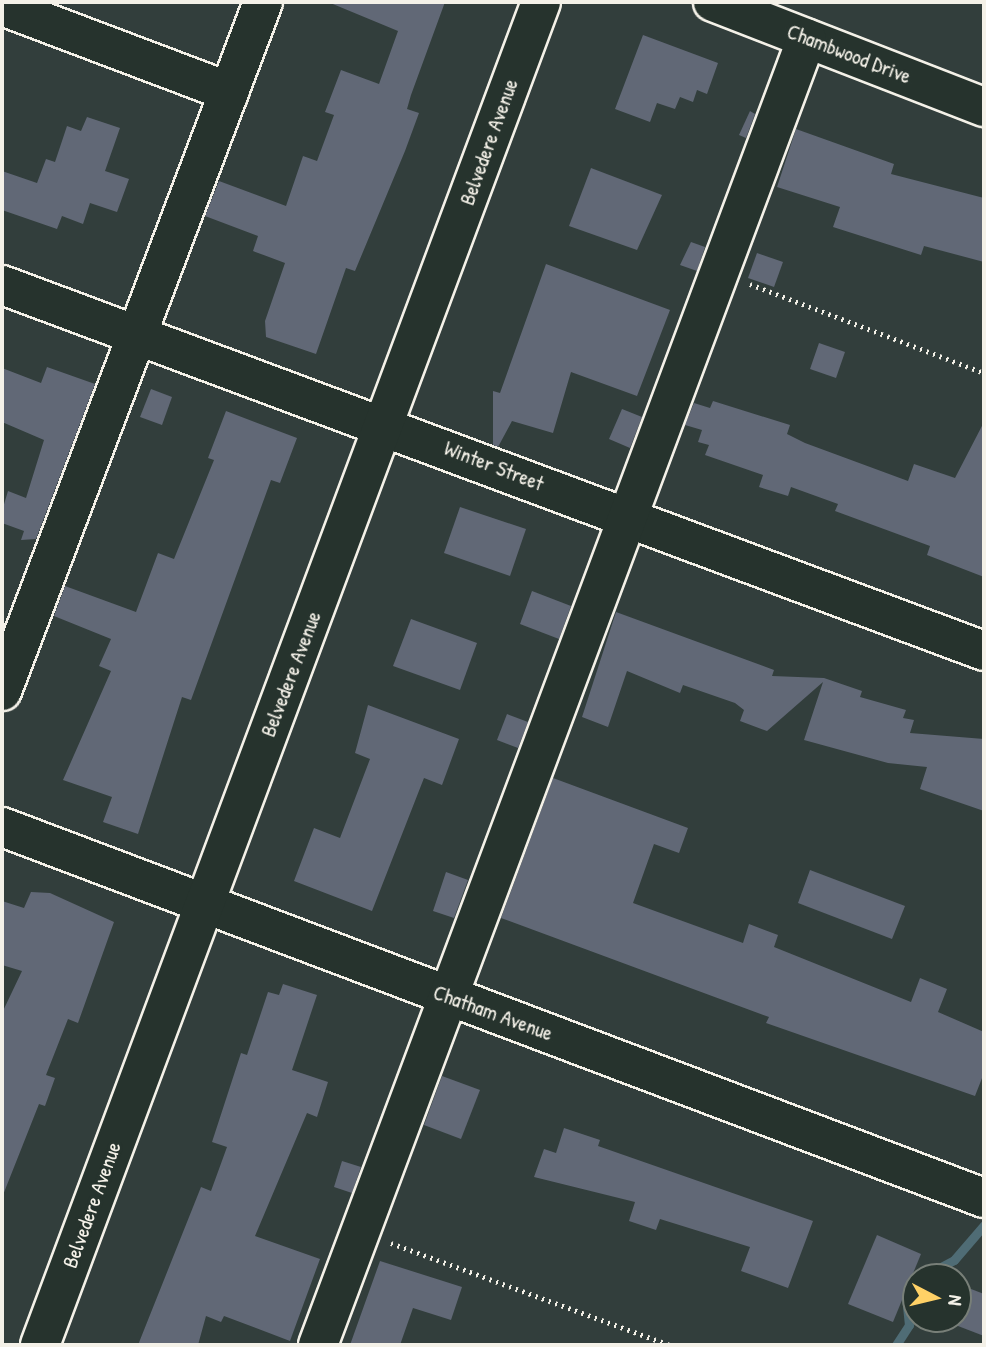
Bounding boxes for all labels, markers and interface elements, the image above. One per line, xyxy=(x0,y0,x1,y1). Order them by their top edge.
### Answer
street label: Chambwood Drive xyxy=(783,19,915,89)
street label: Belvedere Avenue xyxy=(455,75,523,209)
street label: Winter Street xyxy=(441,436,547,496)
street label: Belvedere Avenue xyxy=(256,608,326,740)
street label: Chatham Avenue xyxy=(430,980,556,1046)
street label: Belvedere Avenue xyxy=(58,1138,126,1272)
north arrow xyxy=(902,1263,972,1333)
text: N xyxy=(942,1294,969,1307)

